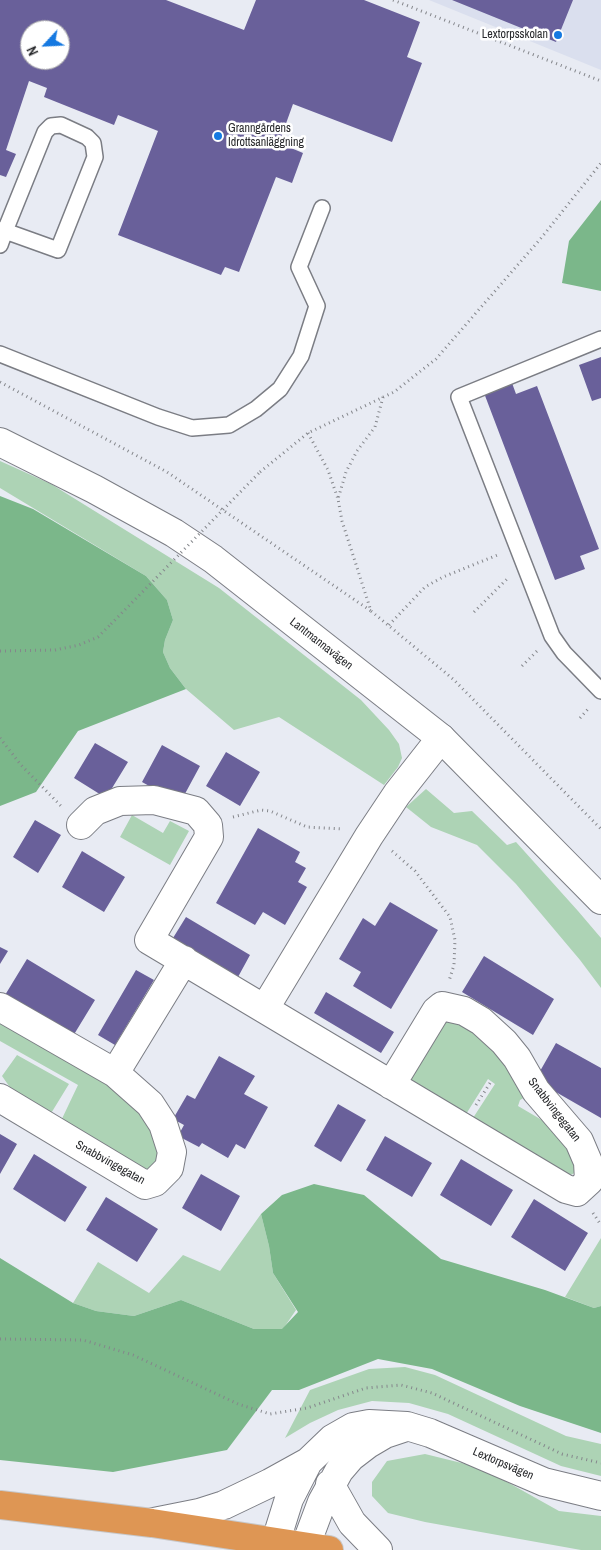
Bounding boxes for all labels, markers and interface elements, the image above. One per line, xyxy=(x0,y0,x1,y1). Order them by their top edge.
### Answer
north arrow xyxy=(20,20,70,70)
place label: Lextorpsskolan xyxy=(482,28,548,42)
marker: Lextorpsskolan xyxy=(552,29,564,41)
text: N xyxy=(22,43,42,58)
place label: Granngårdens Idrottsanläggning xyxy=(228,122,304,150)
marker: Granngårdens Idrottsanläggning xyxy=(212,130,224,142)
street label: Lantmannavägen xyxy=(287,615,355,673)
street label: Snabbvingegatan xyxy=(525,1075,583,1145)
street label: Snabbvingegatan xyxy=(73,1138,147,1188)
street label: Lextorpsvägen xyxy=(470,1445,536,1483)

